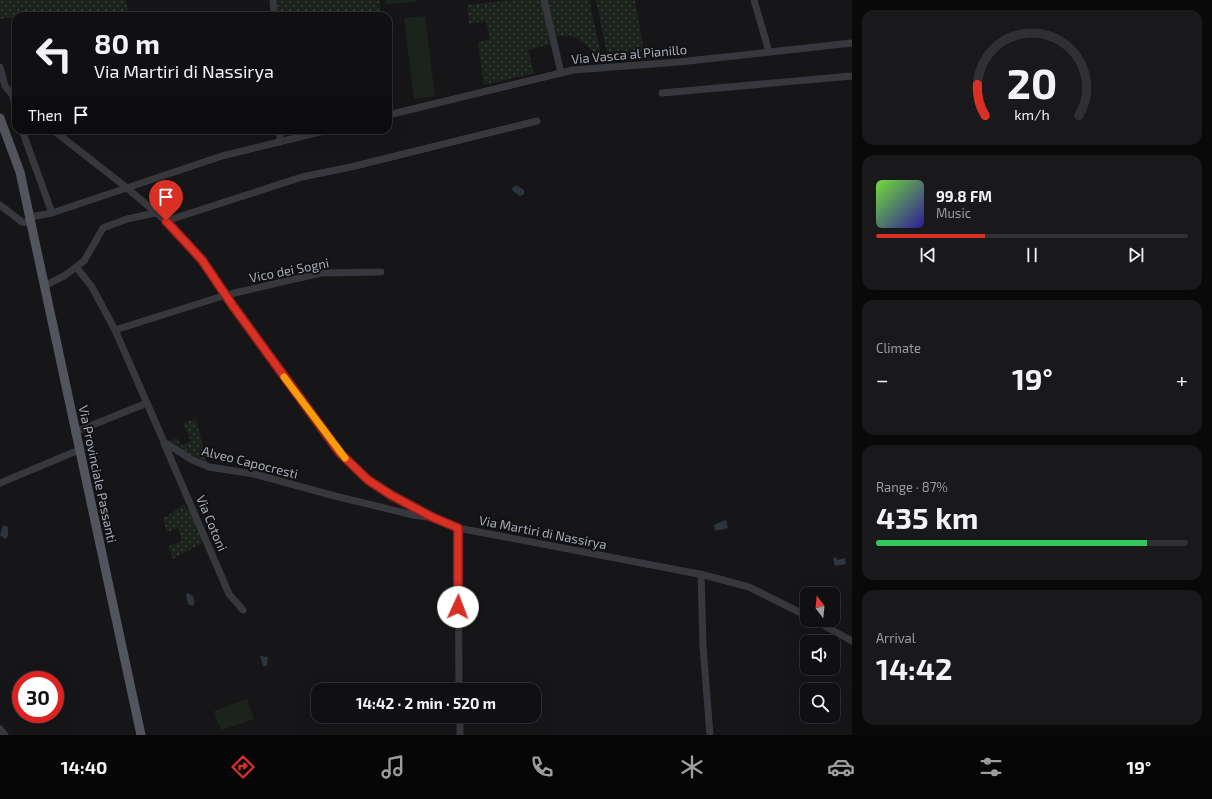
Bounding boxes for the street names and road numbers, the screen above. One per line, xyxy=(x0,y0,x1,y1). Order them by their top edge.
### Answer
street label: Via Vasca al Pianillo xyxy=(571,41,687,67)
street label: Vico dei Sogni xyxy=(248,254,330,286)
street label: Via Provinciale Passanti xyxy=(76,404,120,544)
street label: Alveo Capocresti xyxy=(200,442,300,482)
street label: Via Cotoni xyxy=(193,493,231,553)
street label: Via Martiri di Nassirya xyxy=(478,512,608,552)

